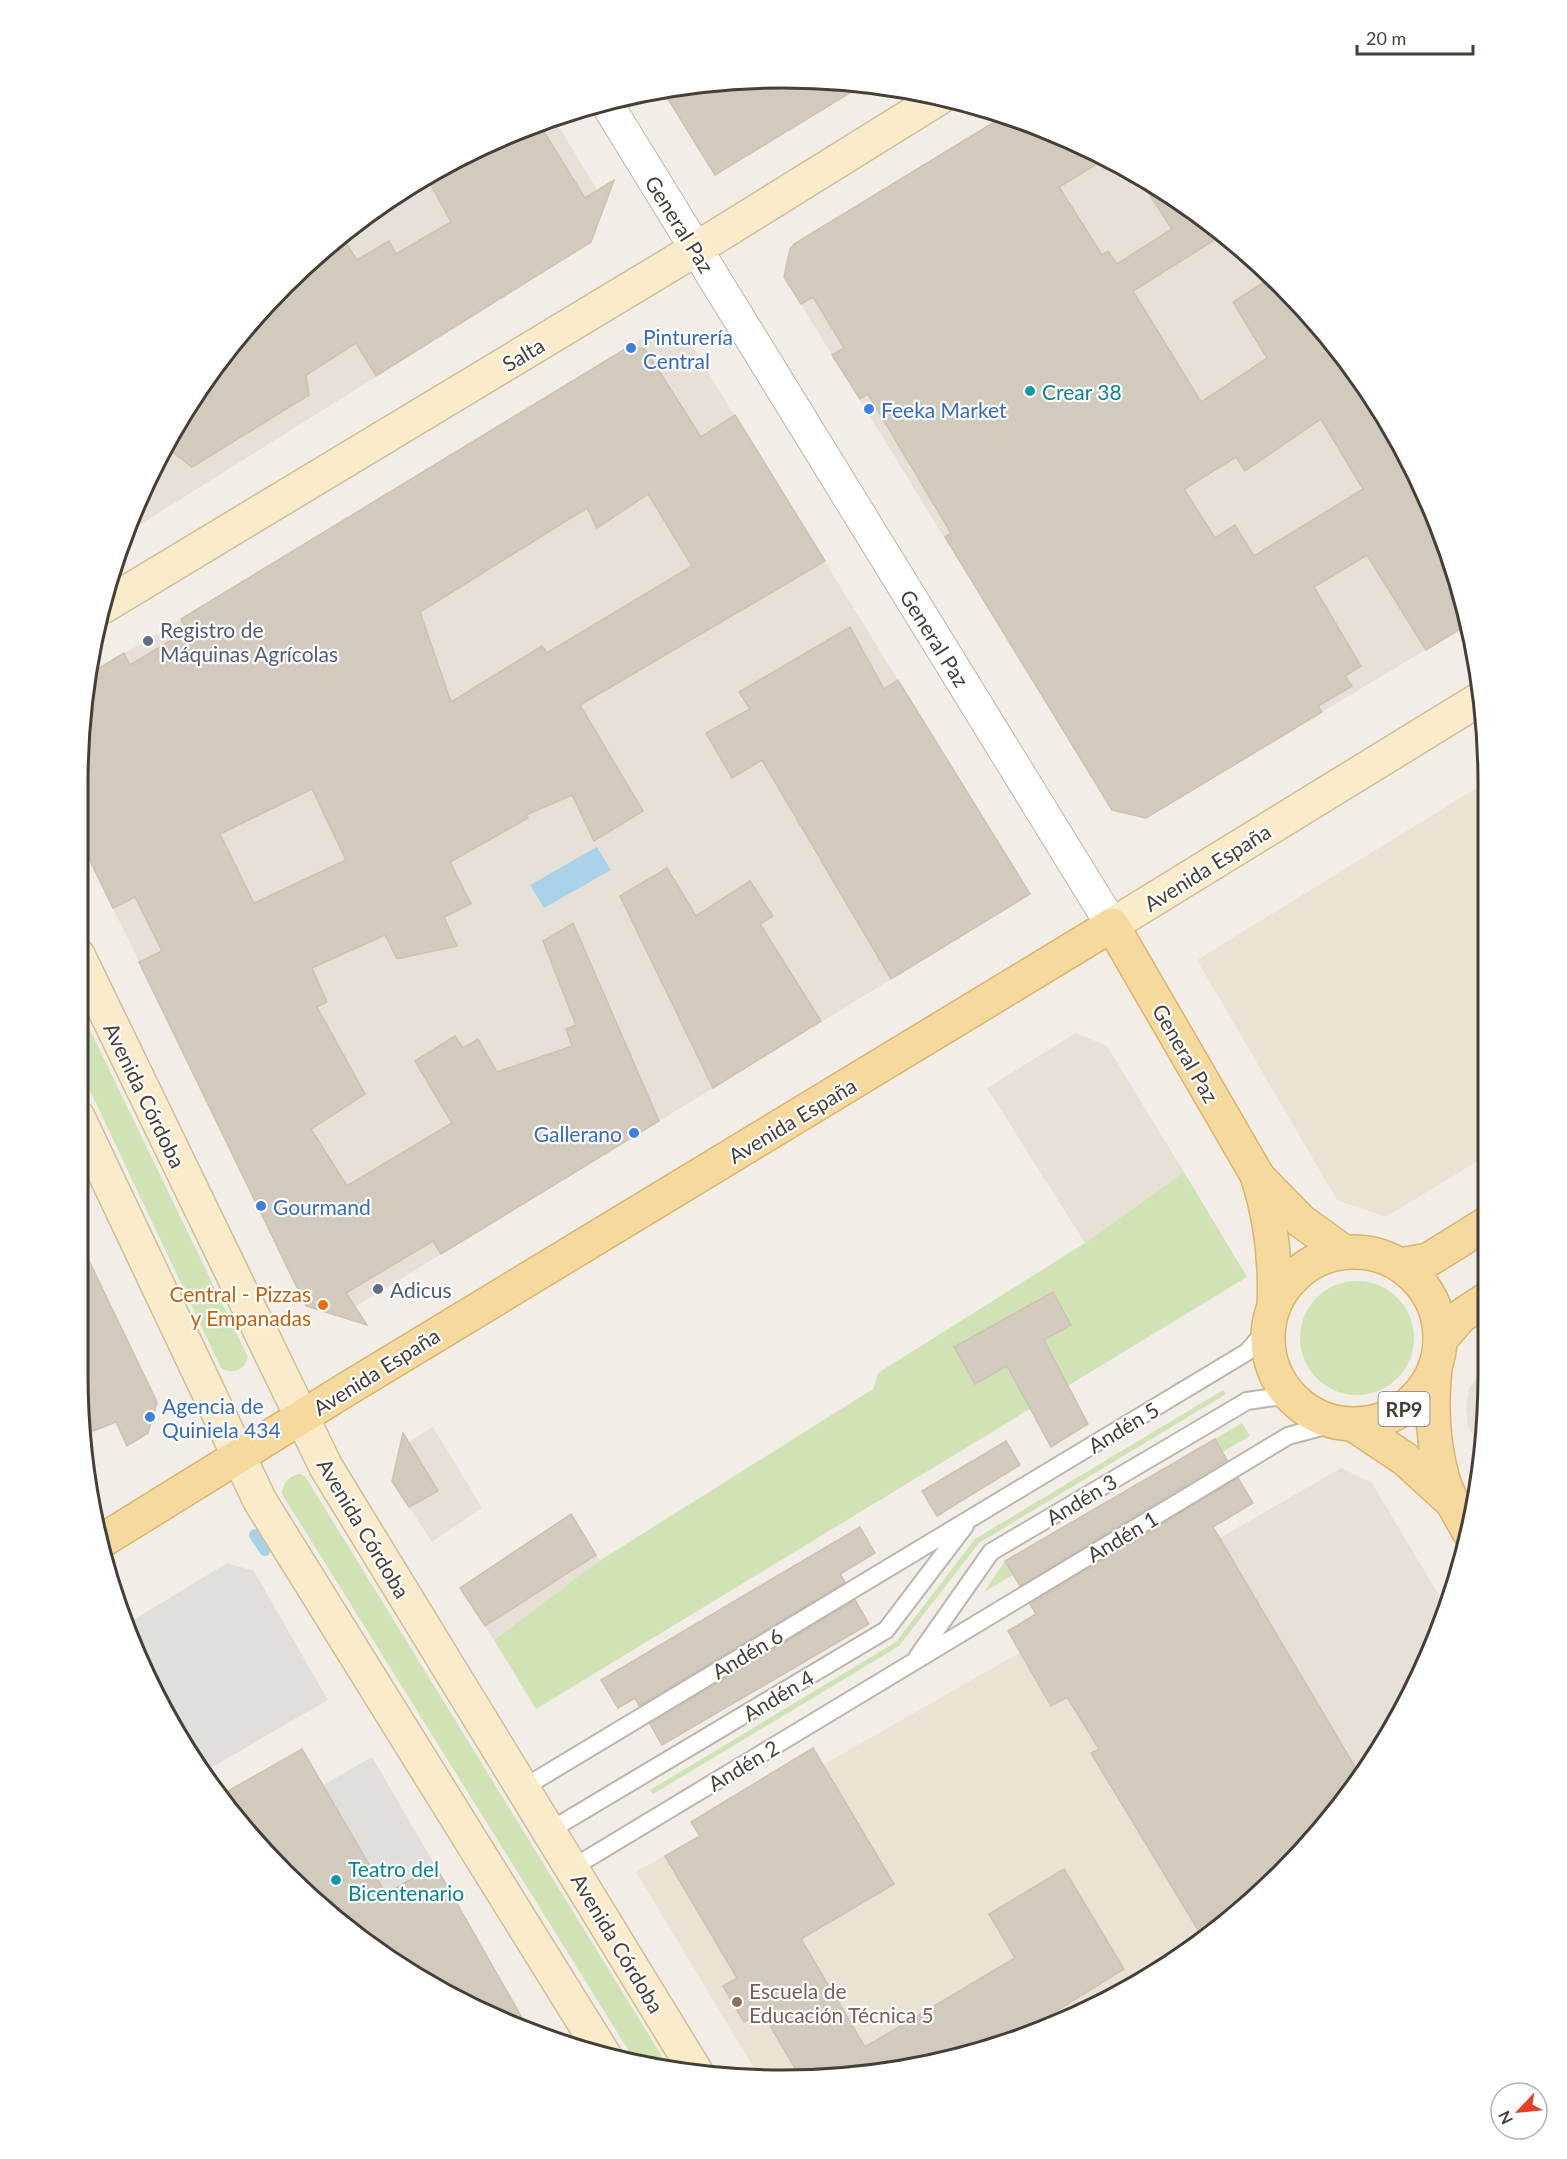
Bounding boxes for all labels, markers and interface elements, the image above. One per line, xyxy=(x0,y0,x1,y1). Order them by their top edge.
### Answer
scale bar xyxy=(1357,18,1472,56)
text: 20 m xyxy=(1366,27,1406,49)
street label: General Paz xyxy=(640,171,720,277)
place label: Pinturería Central xyxy=(643,324,733,373)
street label: Salta xyxy=(497,332,549,376)
marker: Pinturería Central xyxy=(624,341,638,355)
place label: Crear 38 xyxy=(1042,379,1122,404)
marker: Crear 38 xyxy=(1023,384,1037,398)
place label: Feeka Market xyxy=(881,397,1007,422)
marker: Feeka Market xyxy=(862,402,876,416)
street label: General Paz xyxy=(895,585,975,691)
place label: Registro de Máquinas Agrícolas xyxy=(160,617,338,666)
marker: Registro de Máquinas Agrícolas xyxy=(141,634,155,648)
street label: Avenida España xyxy=(1139,818,1275,916)
street label: General Paz xyxy=(1148,999,1224,1107)
street label: Avenida Córdoba xyxy=(99,1018,191,1172)
street label: Avenida España xyxy=(724,1072,860,1168)
place label: Gallerano xyxy=(534,1121,622,1146)
marker: Gallerano xyxy=(627,1126,641,1140)
place label: Gourmand xyxy=(273,1194,371,1219)
marker: Gourmand xyxy=(254,1199,268,1213)
place label: Adicus xyxy=(390,1277,452,1302)
place label: Central - Pizzas y Empanadas xyxy=(169,1281,311,1330)
marker: Adicus xyxy=(371,1282,385,1296)
marker: Central - Pizzas y Empanadas xyxy=(316,1298,330,1312)
street label: Avenida España xyxy=(308,1322,444,1420)
road number: RP9 xyxy=(1378,1392,1430,1426)
place label: Agencia de Quiniela 434 xyxy=(162,1393,281,1442)
street label: Andén 5 xyxy=(1083,1396,1163,1458)
marker: Agencia de Quiniela 434 xyxy=(143,1410,157,1424)
street label: Avenida Córdoba xyxy=(313,1454,415,1602)
street label: Andén 3 xyxy=(1041,1468,1121,1530)
street label: Andén 1 xyxy=(1082,1505,1162,1567)
street label: Andén 6 xyxy=(707,1622,787,1684)
street label: Andén 4 xyxy=(738,1664,818,1726)
street label: Andén 2 xyxy=(703,1734,783,1796)
place label: Teatro del Bicentenario xyxy=(348,1856,464,1905)
street label: Avenida Córdoba xyxy=(567,1869,669,2017)
marker: Teatro del Bicentenario xyxy=(329,1873,343,1887)
place label: Escuela de Educación Técnica 5 xyxy=(749,1978,934,2027)
marker: Escuela de Educación Técnica 5 xyxy=(730,1995,744,2009)
north arrow xyxy=(1489,2081,1549,2141)
text: N xyxy=(1494,2108,1516,2127)

